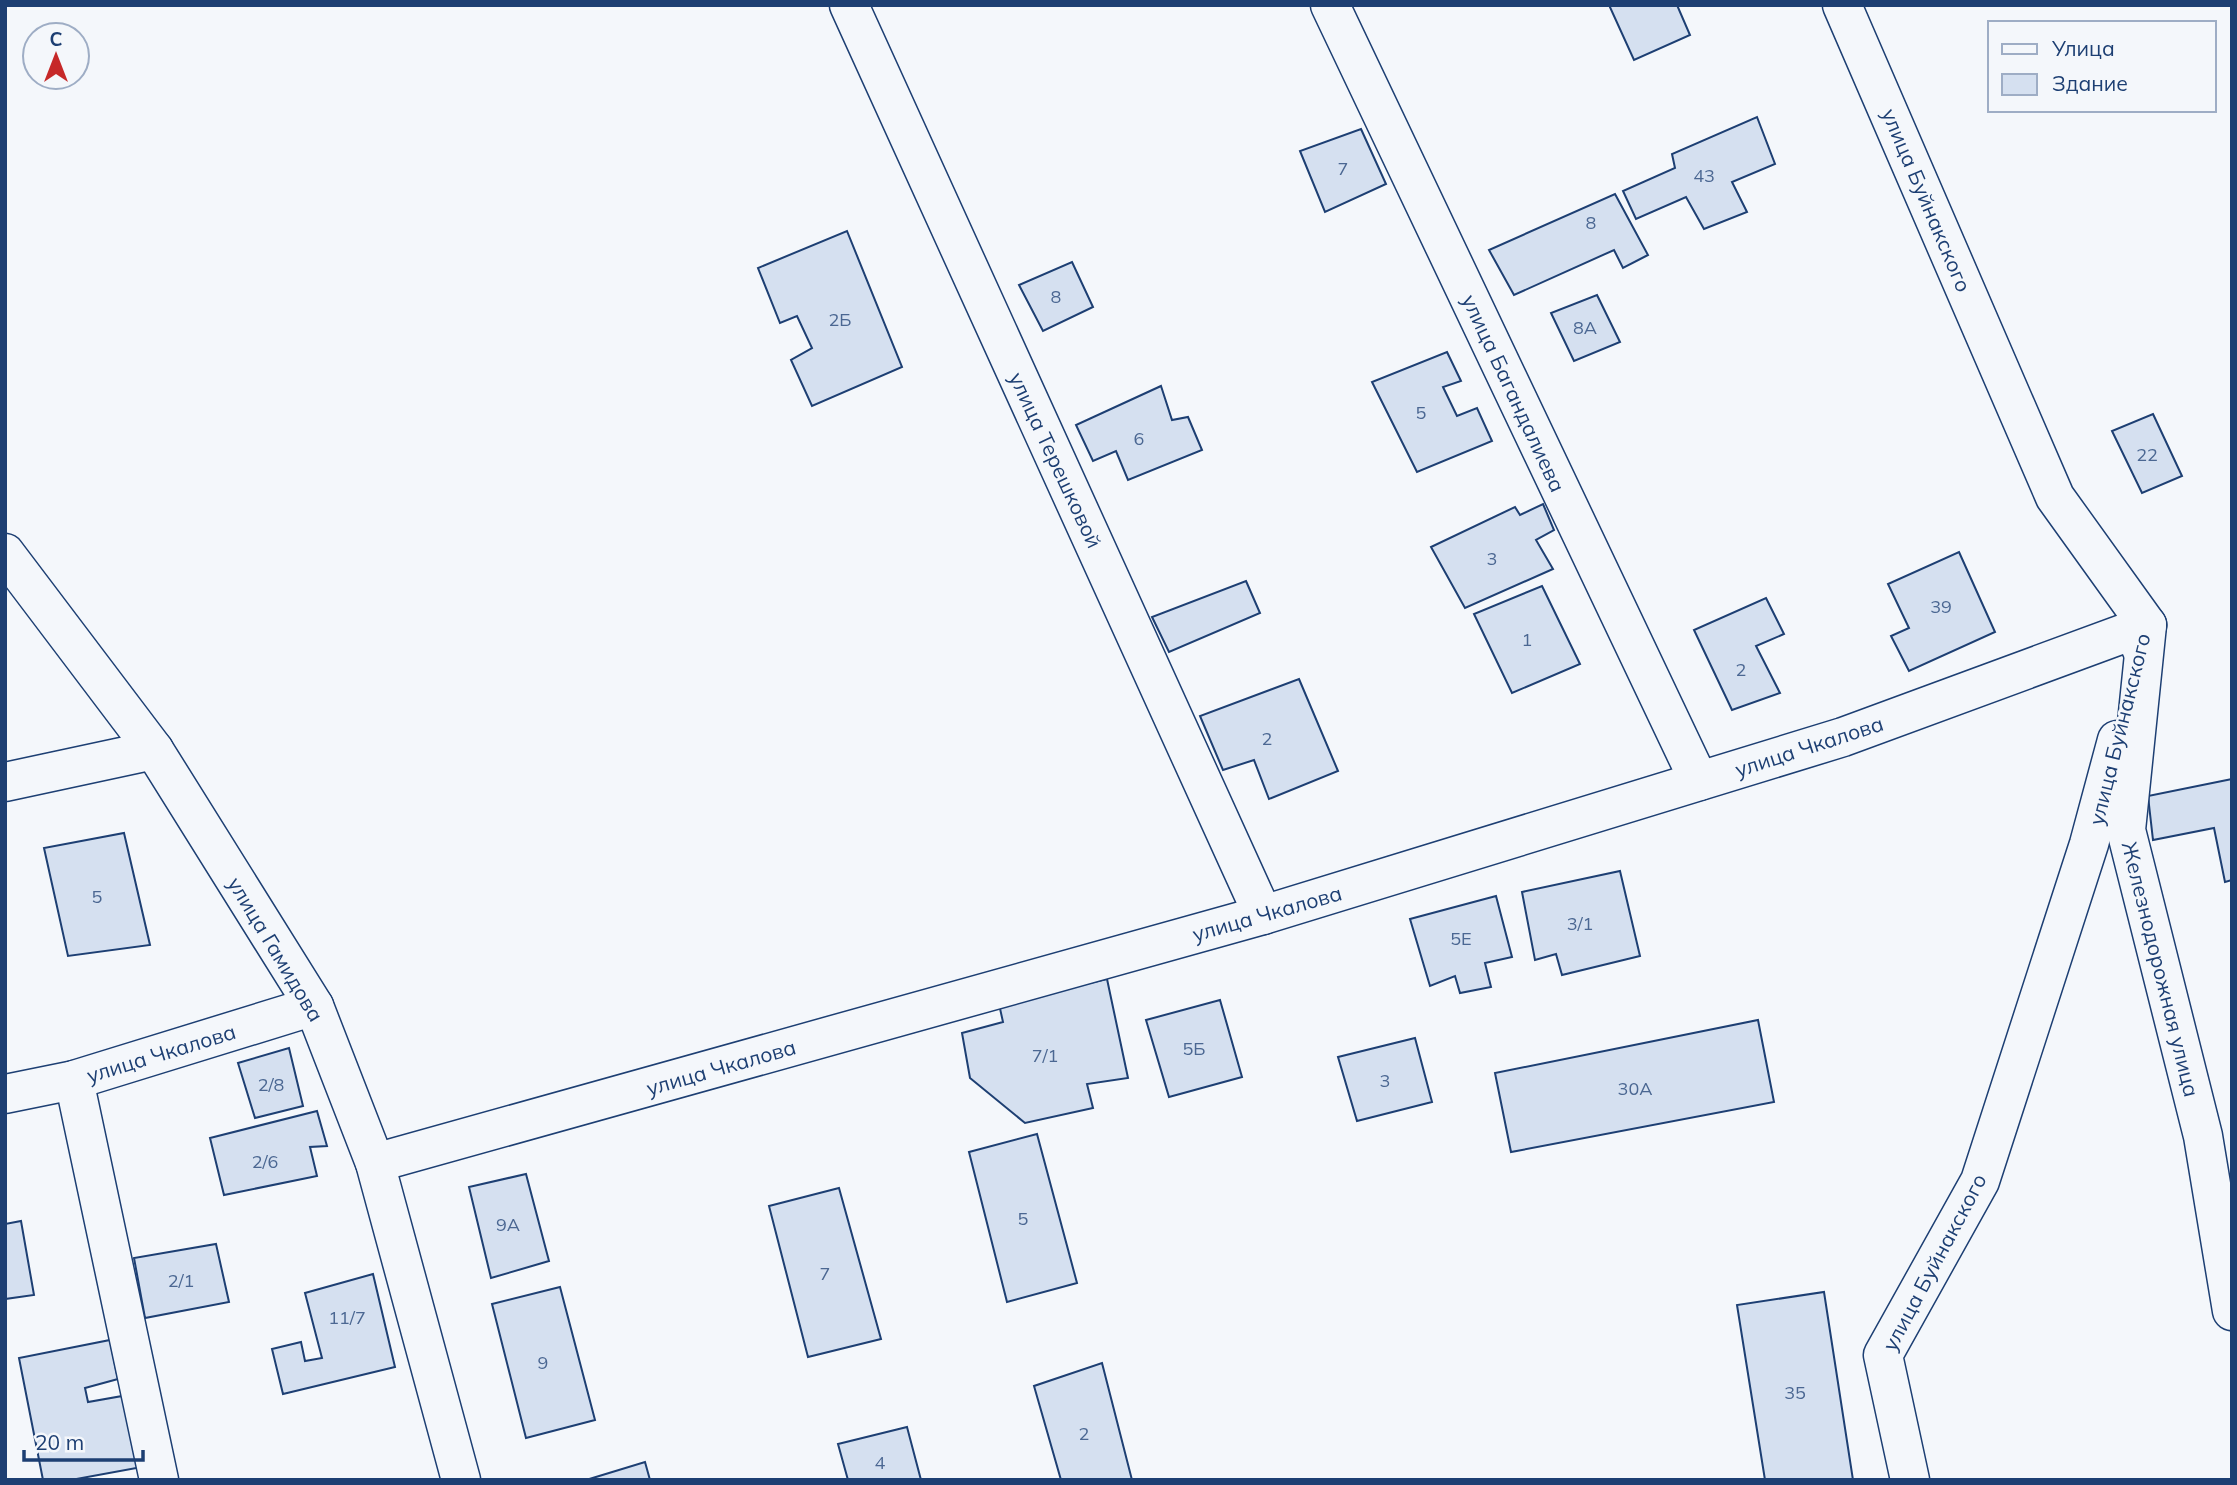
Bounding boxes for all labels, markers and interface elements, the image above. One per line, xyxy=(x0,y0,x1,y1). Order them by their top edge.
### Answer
north arrow xyxy=(21,21,91,91)
legend xyxy=(1988,21,2216,112)
text: С xyxy=(49,27,63,51)
text: Улица xyxy=(2051,35,2115,61)
text: Здание xyxy=(2052,70,2128,96)
street label: улица Буйнакского xyxy=(1877,104,1977,296)
house number: 7 xyxy=(1338,157,1348,180)
house number: 43 xyxy=(1693,164,1715,187)
house number: 8 xyxy=(1586,211,1596,234)
house number: 8 xyxy=(1051,285,1061,308)
street label: улица Багандалиева xyxy=(1457,290,1571,496)
house number: 2Б xyxy=(829,308,852,331)
house number: 8А xyxy=(1573,316,1597,339)
street label: улица Терешковой xyxy=(1004,368,1108,552)
house number: 5 xyxy=(1416,401,1427,424)
house number: 6 xyxy=(1134,427,1144,450)
house number: 22 xyxy=(2136,443,2158,466)
house number: 3 xyxy=(1487,547,1497,570)
house number: 39 xyxy=(1930,595,1952,618)
house number: 1 xyxy=(1522,628,1532,651)
street label: улица Буйнакского xyxy=(2083,630,2155,828)
house number: 2 xyxy=(1736,658,1746,681)
street label: улица Чкалова xyxy=(1732,710,1886,782)
house number: 2 xyxy=(1262,727,1272,750)
street label: Железнодорожная улица xyxy=(2117,839,2205,1099)
street label: улица Гамидова xyxy=(223,872,329,1026)
street label: улица Чкалова xyxy=(1189,879,1345,947)
house number: 5 xyxy=(92,885,103,908)
house number: 3/1 xyxy=(1567,912,1593,935)
house number: 5Е xyxy=(1450,927,1472,950)
street label: улица Чкалова xyxy=(83,1018,239,1088)
street label: улица Чкалова xyxy=(643,1033,799,1101)
house number: 5Б xyxy=(1183,1037,1206,1060)
house number: 7/1 xyxy=(1032,1044,1058,1067)
house number: 3 xyxy=(1380,1069,1390,1092)
house number: 2/8 xyxy=(258,1073,284,1096)
house number: 30А xyxy=(1618,1077,1652,1100)
house number: 2/6 xyxy=(252,1150,278,1173)
street label: улица Буйнакского xyxy=(1876,1169,1992,1355)
house number: 5 xyxy=(1018,1207,1029,1230)
house number: 9А xyxy=(496,1213,520,1236)
house number: 7 xyxy=(820,1262,830,1285)
house number: 2/1 xyxy=(168,1269,194,1292)
house number: 11/7 xyxy=(328,1306,366,1329)
house number: 9 xyxy=(538,1351,548,1374)
house number: 35 xyxy=(1784,1381,1806,1404)
scale bar xyxy=(24,1418,144,1462)
house number: 2 xyxy=(1079,1422,1089,1445)
text: 20 m xyxy=(35,1429,84,1455)
house number: 4 xyxy=(875,1451,886,1474)

